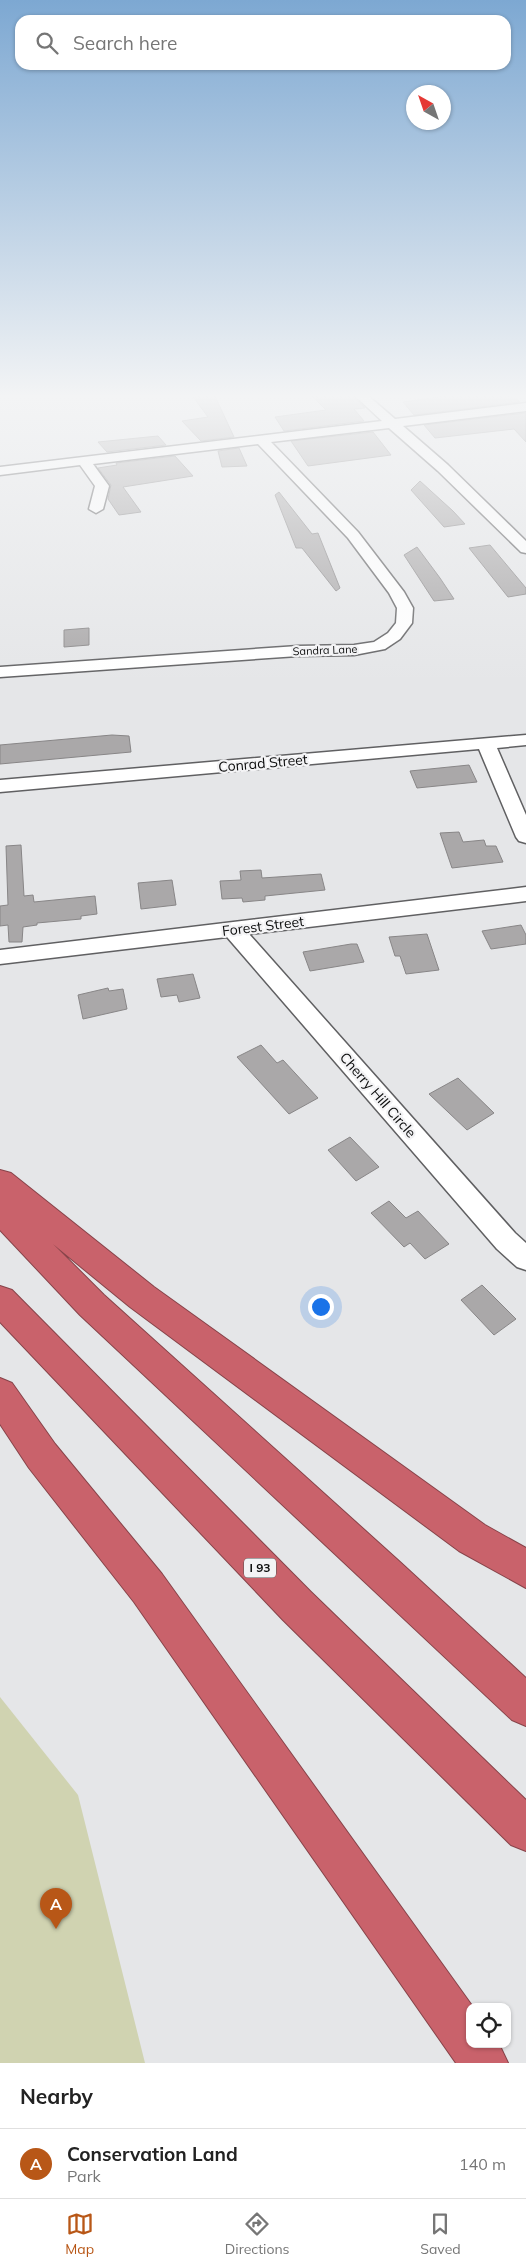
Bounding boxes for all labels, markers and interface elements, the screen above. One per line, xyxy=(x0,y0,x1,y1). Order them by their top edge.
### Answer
search box xyxy=(15,15,511,70)
icon: search xyxy=(33,29,61,57)
text: Search here xyxy=(73,31,177,55)
north arrow xyxy=(406,85,451,130)
street label: Sandra Lane xyxy=(292,642,358,658)
street label: Conrad Street xyxy=(218,750,308,776)
street label: Forest Street xyxy=(221,912,305,940)
street label: Cherry Hill Circle xyxy=(336,1049,420,1141)
your location xyxy=(308,1294,334,1320)
road number: I 93 xyxy=(244,1559,276,1578)
pin: A xyxy=(40,1888,72,1929)
map controls xyxy=(466,2003,511,2048)
button: locate xyxy=(466,2003,511,2048)
text: Nearby xyxy=(20,2083,93,2109)
text: Conservation Land xyxy=(67,2142,238,2166)
text: A xyxy=(30,2154,42,2174)
text: 140 m xyxy=(459,2154,506,2174)
text: Park xyxy=(67,2166,101,2186)
tab: Map xyxy=(65,2210,94,2258)
tab: Directions xyxy=(225,2210,290,2258)
tab: Saved xyxy=(420,2210,461,2258)

